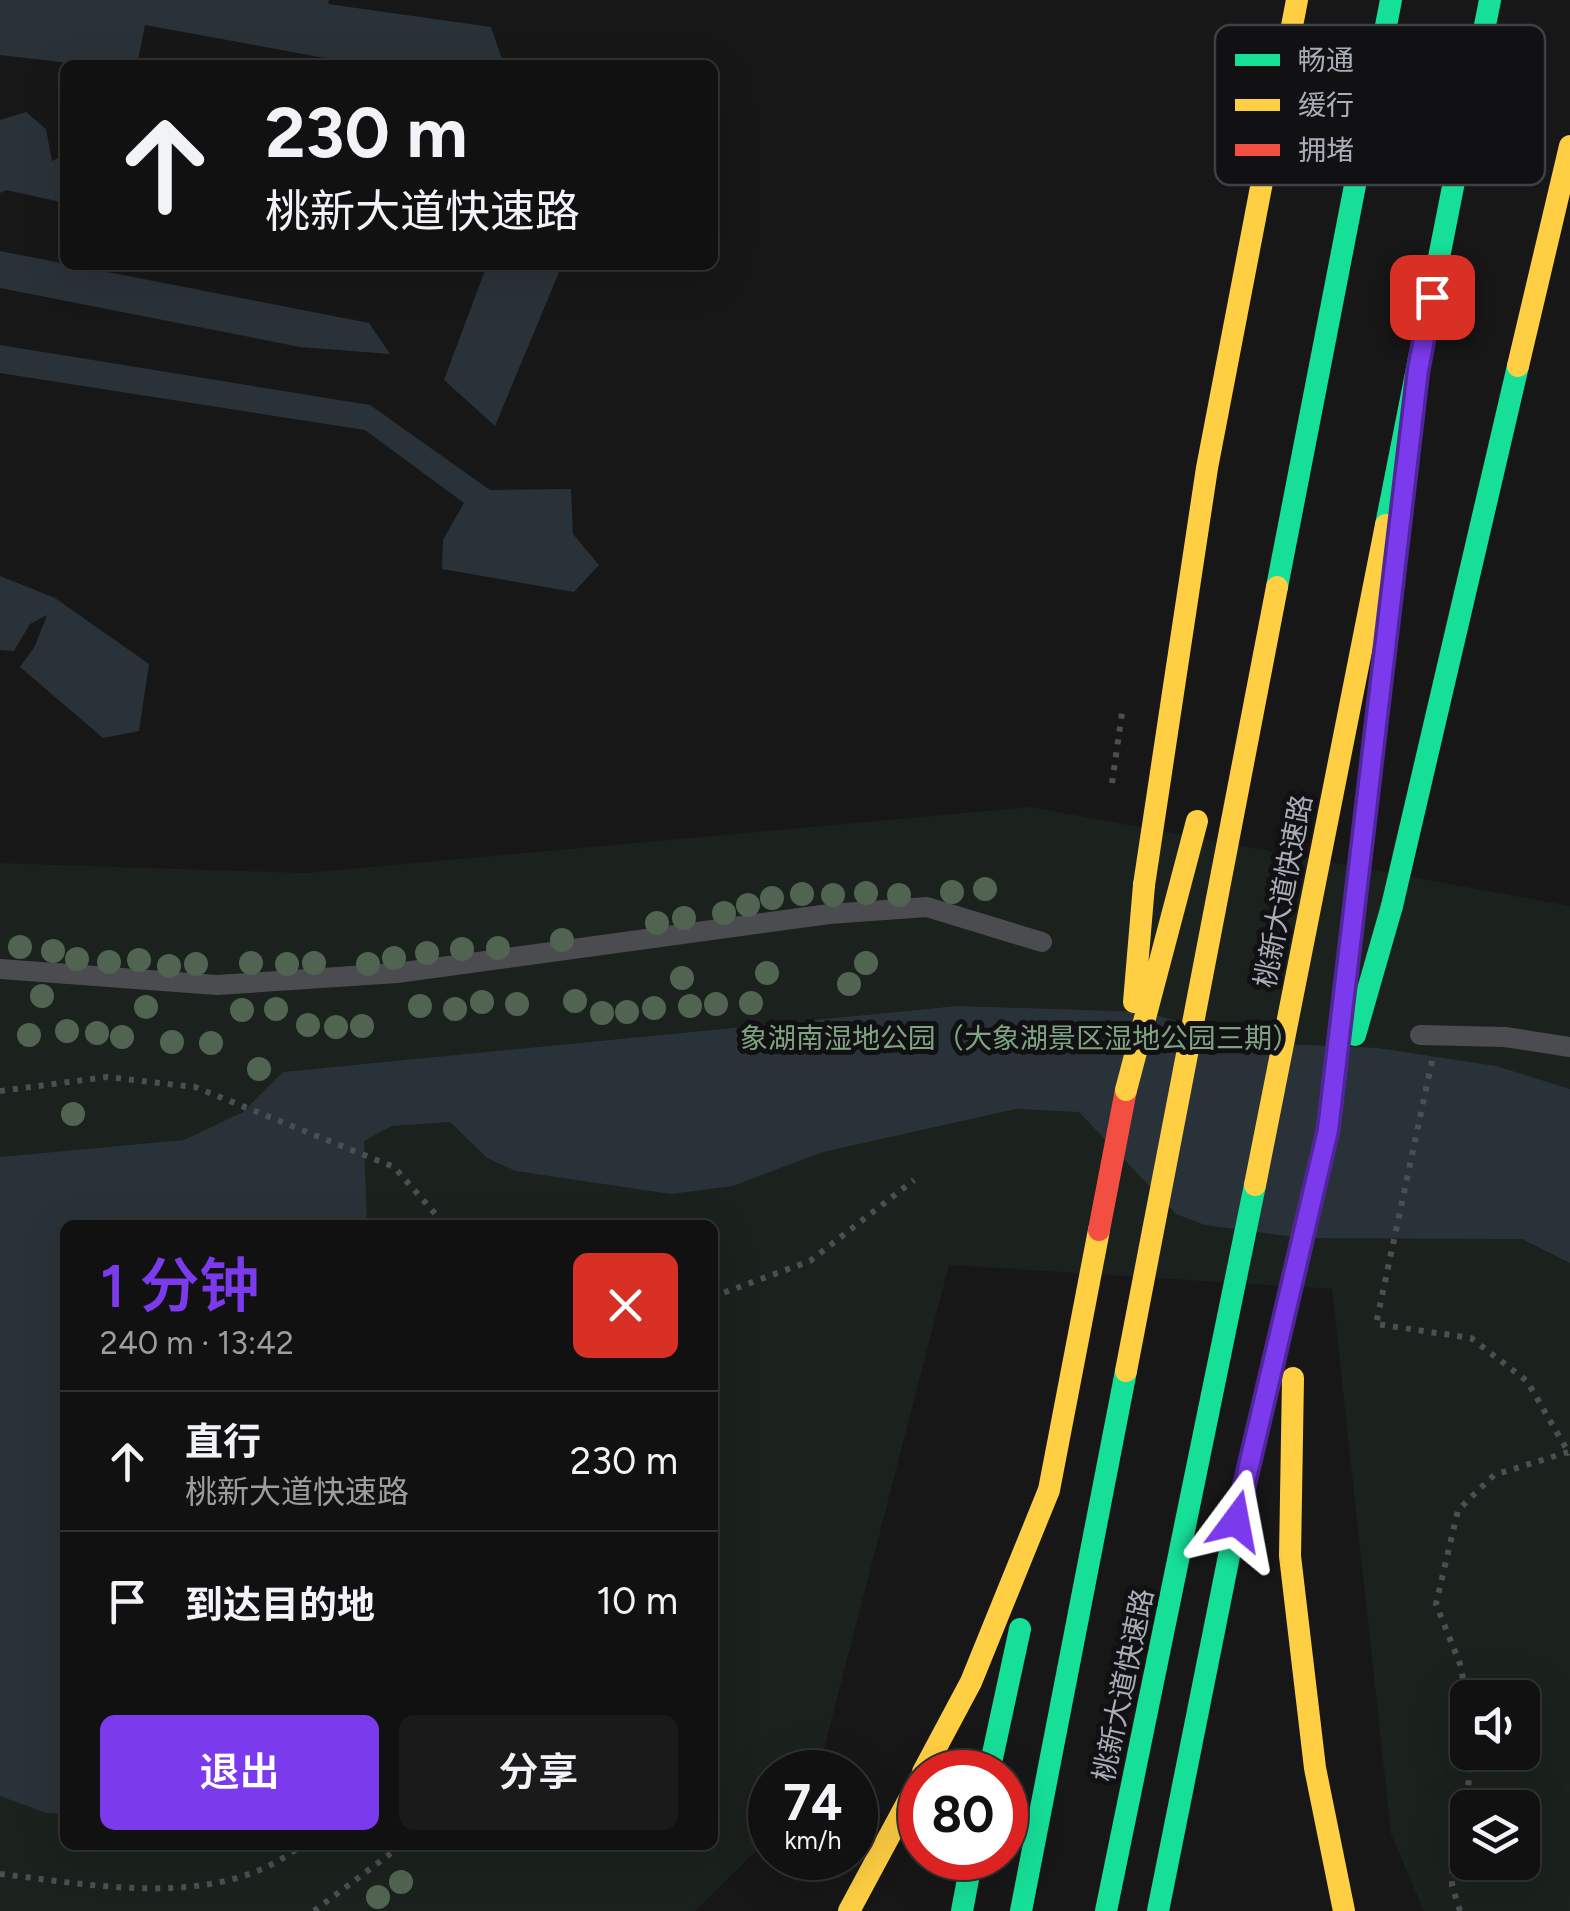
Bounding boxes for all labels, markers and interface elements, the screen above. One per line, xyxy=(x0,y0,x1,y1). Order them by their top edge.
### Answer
legend xyxy=(1215,25,1545,185)
text: 畅通 xyxy=(1298,43,1354,77)
text: 缓行 xyxy=(1298,88,1354,122)
text: 230 m xyxy=(265,90,468,175)
icon: ahead xyxy=(100,100,230,230)
text: 拥堵 xyxy=(1298,133,1354,167)
text: 桃新大道快速路 xyxy=(265,184,580,238)
pin xyxy=(1390,255,1475,340)
icon: arrive xyxy=(1405,270,1460,325)
street label: 桃新大道快速路 xyxy=(1248,792,1318,990)
park label: 象湖南湿地公园（大象湖景区湿地公园三期） xyxy=(740,1021,1300,1055)
text: 1 分钟 xyxy=(100,1250,260,1322)
button: close xyxy=(573,1253,678,1358)
text: 240 m · 13:42 xyxy=(100,1324,294,1362)
text: 直行 xyxy=(185,1419,261,1465)
icon: ahead xyxy=(100,1434,155,1489)
text: 230 m xyxy=(570,1438,678,1484)
position arrow xyxy=(1184,1469,1288,1573)
text: 桃新大道快速路 xyxy=(185,1473,409,1511)
icon: arrive xyxy=(100,1574,155,1629)
text: 10 m xyxy=(596,1578,678,1624)
text: 到达目的地 xyxy=(185,1582,375,1628)
street label: 桃新大道快速路 xyxy=(1086,1586,1160,1784)
map controls xyxy=(1450,1680,1540,1880)
button: sound xyxy=(1450,1680,1540,1770)
button: 退出 xyxy=(100,1715,379,1830)
button: 分享 xyxy=(399,1715,678,1830)
speed limit sign: 80 xyxy=(898,1750,1028,1880)
text: 74 xyxy=(783,1772,843,1833)
button: layers xyxy=(1450,1790,1540,1880)
text: km/h xyxy=(784,1825,842,1855)

